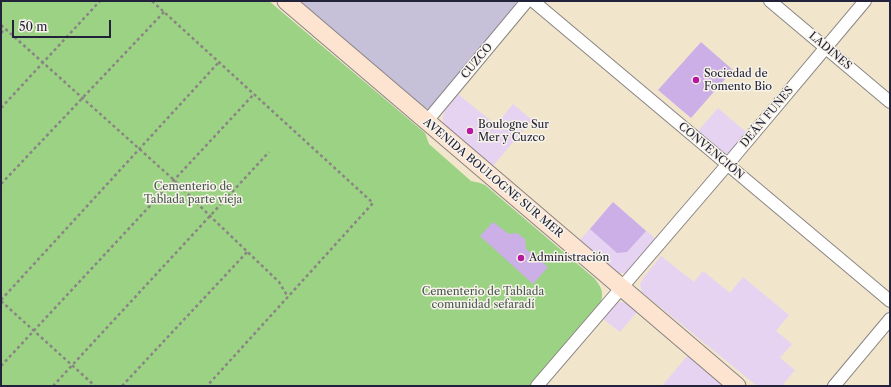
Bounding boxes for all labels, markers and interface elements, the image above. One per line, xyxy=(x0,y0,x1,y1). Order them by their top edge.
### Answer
scale bar xyxy=(14,12,113,38)
text: 50 m xyxy=(19,19,48,34)
street label: LADINES xyxy=(806,29,854,73)
street label: CUZCO xyxy=(458,41,496,81)
place label: Sociedad de Fomento Bio xyxy=(704,67,772,93)
marker: Sociedad de Fomento Bio xyxy=(691,75,701,85)
street label: DEÁN FUNES xyxy=(738,84,796,150)
street label: AVENIDA BOULOGNE SUR MER xyxy=(420,116,566,240)
place label: Boulogne Sur Mer y Cuzco xyxy=(478,118,549,144)
street label: CONVENCIÓN xyxy=(675,120,747,182)
marker: Boulogne Sur Mer y Cuzco xyxy=(465,126,475,136)
park label: Cementerio de Tablada parte vieja xyxy=(144,180,242,206)
place label: Administración xyxy=(529,251,609,265)
marker: Administración xyxy=(516,253,526,263)
park label: Cementerio de Tablada comunidad sefaradí xyxy=(422,285,544,311)

